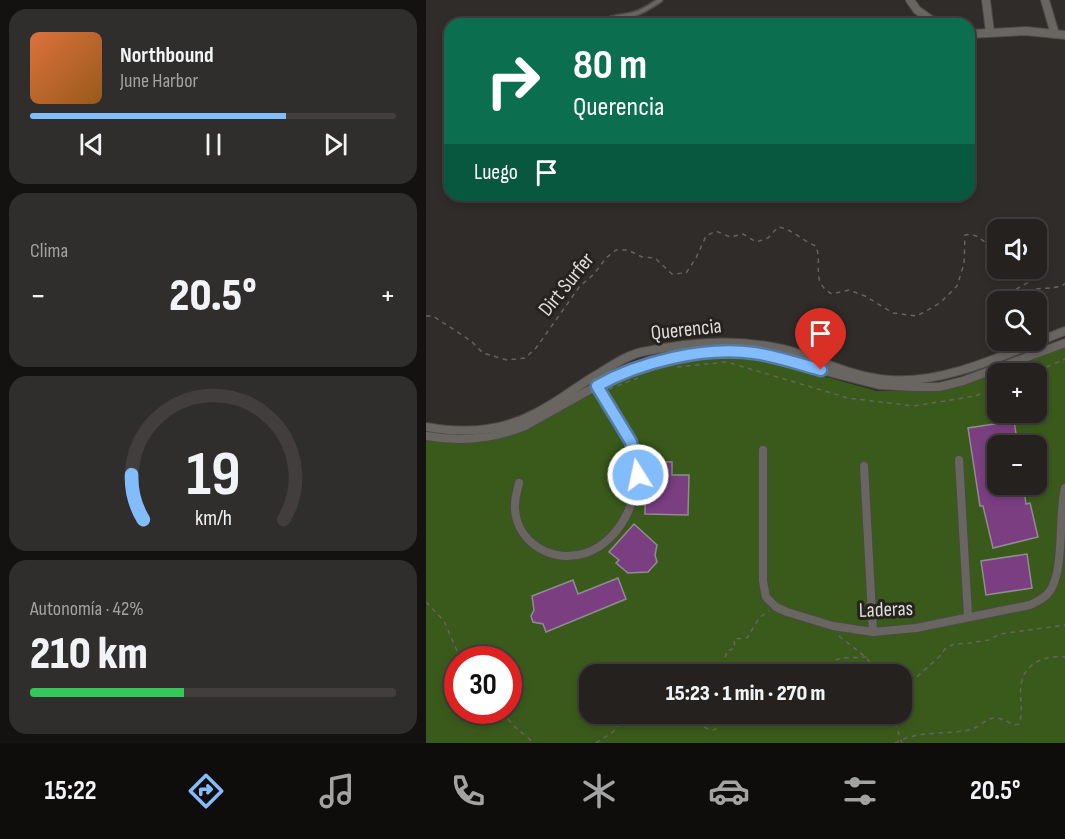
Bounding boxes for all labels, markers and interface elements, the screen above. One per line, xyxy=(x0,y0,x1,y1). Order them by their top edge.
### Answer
text: 80 m xyxy=(573,40,647,91)
text: Northbound xyxy=(120,42,214,69)
icon: right xyxy=(474,42,552,120)
text: June Harbor xyxy=(120,69,198,93)
text: Querencia xyxy=(573,91,664,123)
icon: previous xyxy=(75,128,108,161)
icon: pause xyxy=(197,128,230,161)
icon: next xyxy=(319,128,352,161)
icon: arrive xyxy=(530,156,563,189)
text: Luego xyxy=(474,159,518,186)
map controls xyxy=(987,219,1047,495)
button: sound xyxy=(987,219,1047,279)
text: Clima xyxy=(30,239,68,263)
street label: Dirt Surfer xyxy=(533,248,600,321)
text: 20.5° xyxy=(169,269,257,324)
text: − xyxy=(30,276,46,316)
text: + xyxy=(380,276,396,316)
button: search xyxy=(987,291,1047,351)
pin xyxy=(795,308,846,370)
street label: Querencia xyxy=(649,313,723,346)
icon: arrive xyxy=(804,317,837,350)
button: + xyxy=(987,363,1047,423)
button: − xyxy=(987,435,1047,495)
text: 19 xyxy=(186,438,240,513)
position arrow xyxy=(606,443,670,507)
text: km/h xyxy=(194,507,232,532)
street label: Laderas xyxy=(858,596,914,623)
text: Autonomía · 42% xyxy=(30,597,144,621)
text: 210 km xyxy=(30,627,148,682)
speed limit sign: 30 xyxy=(444,646,522,724)
text: 15:23 · 1 min · 270 m xyxy=(666,680,825,707)
icon: directions xyxy=(185,770,227,812)
icon: music xyxy=(316,770,358,812)
icon: phone xyxy=(447,770,489,812)
icon: climate xyxy=(578,770,620,812)
icon: car xyxy=(708,770,750,812)
icon: filters xyxy=(839,770,881,812)
text: 15:22 xyxy=(44,775,97,807)
text: 20.5° xyxy=(970,775,1021,807)

